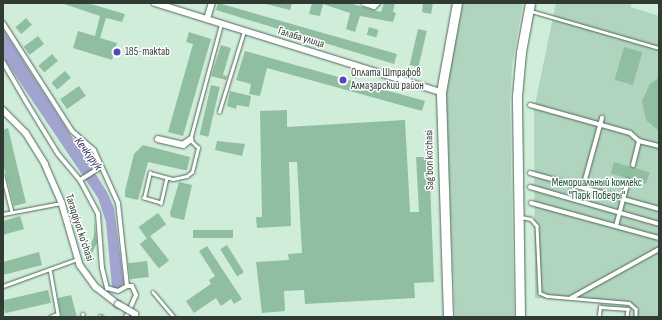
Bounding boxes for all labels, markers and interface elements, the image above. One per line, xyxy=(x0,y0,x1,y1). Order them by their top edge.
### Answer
street label: Галаба улица xyxy=(276,25,326,51)
place label: 185-maktab xyxy=(125,45,170,59)
marker: 185-maktab xyxy=(112,47,122,57)
place label: Оплата Штрафов Aлмазарский район xyxy=(351,67,424,93)
marker: Оплата Штрафов Aлмазарский район xyxy=(338,75,348,85)
street label: Sag’bon ko’chasi xyxy=(423,130,437,190)
water label: Кечкурук xyxy=(71,135,105,173)
park label: Мемориальный комлекс "Парк Победы" xyxy=(552,177,642,203)
street label: Taraqqiyot ko'chasi xyxy=(62,193,96,263)

